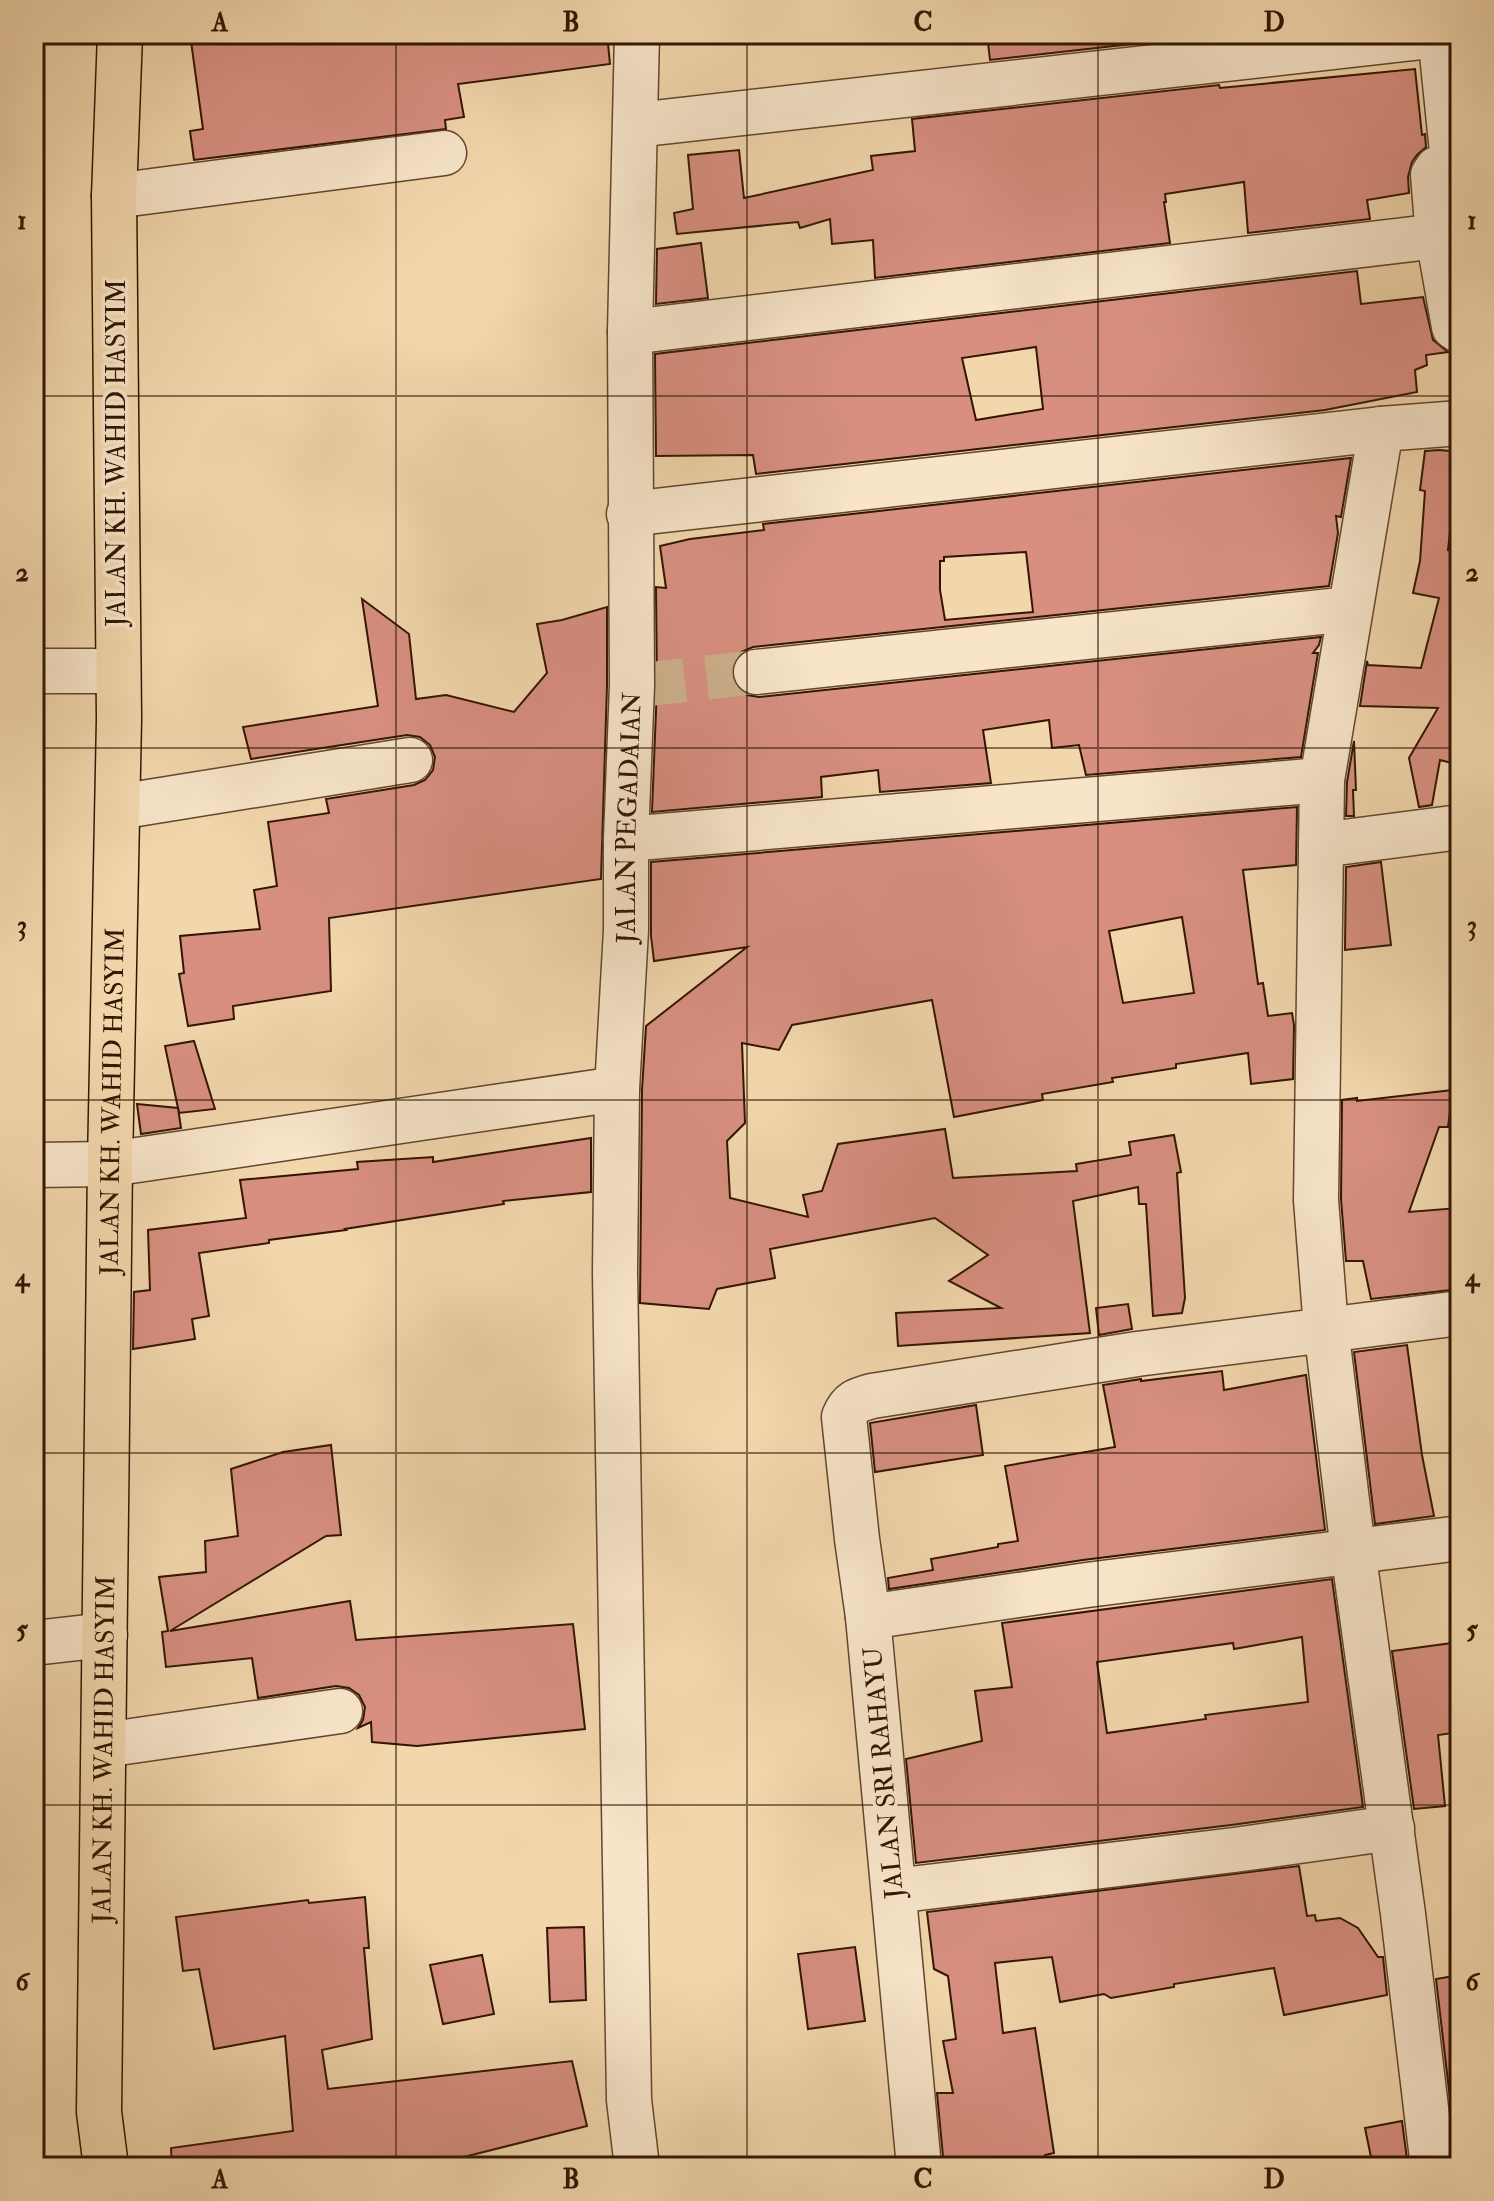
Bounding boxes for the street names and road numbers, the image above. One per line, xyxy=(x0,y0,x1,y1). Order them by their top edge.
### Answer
street label: JALAN KH. WAHID HASYIM xyxy=(101,279,133,628)
street label: JALAN PEGADAIAN xyxy=(610,691,649,946)
street label: JALAN KH. WAHID HASYIM xyxy=(94,927,132,1277)
street label: JALAN KH. WAHID HASYIM xyxy=(86,1575,122,1925)
street label: JALAN SRI RAHAYU xyxy=(857,1645,911,1901)

